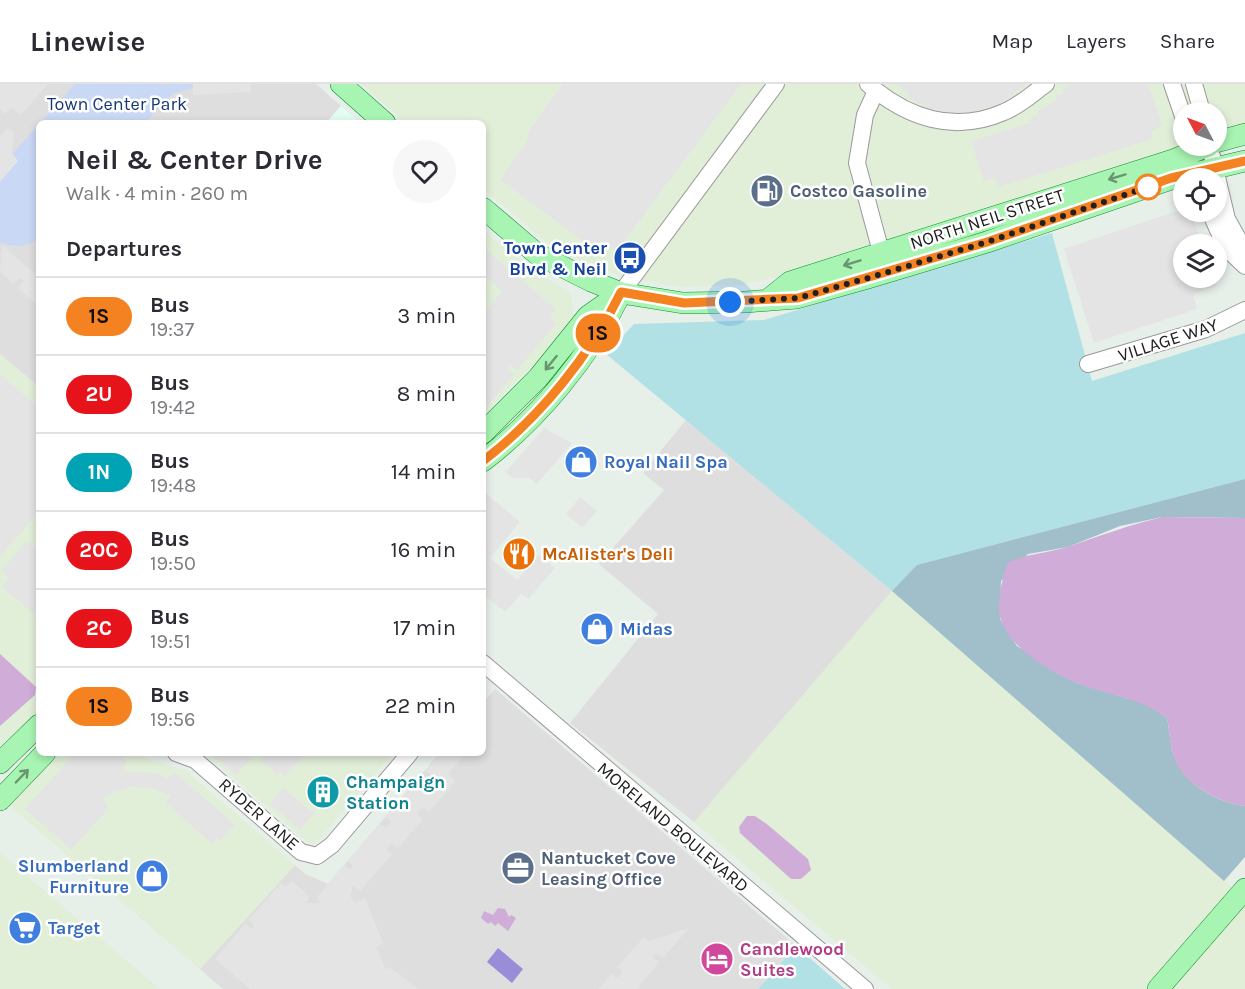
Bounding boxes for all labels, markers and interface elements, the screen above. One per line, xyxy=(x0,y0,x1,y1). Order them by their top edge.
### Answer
text: Linewise xyxy=(30,25,145,58)
text: Map xyxy=(991,29,1033,53)
text: Layers xyxy=(1066,29,1127,53)
text: Share xyxy=(1160,29,1215,53)
park label: Town Center Park xyxy=(47,93,187,115)
north arrow xyxy=(1173,102,1227,156)
map controls xyxy=(1173,102,1227,288)
button: heart xyxy=(393,140,456,203)
text: Neil & Center Drive xyxy=(66,143,323,176)
button: locate xyxy=(1173,168,1227,222)
one-way arrow xyxy=(1108,172,1127,183)
fuel station icon: Costco Gasoline xyxy=(749,173,785,209)
unlabelled marker xyxy=(1135,174,1161,200)
place label: Costco Gasoline xyxy=(790,180,927,202)
text: Walk · 4 min · 260 m xyxy=(66,182,248,205)
street label: NORTH NEIL STREET xyxy=(907,184,1067,254)
button: layers xyxy=(1173,234,1227,288)
text: Departures xyxy=(66,236,182,262)
place label: Town Center Blvd & Neil xyxy=(504,237,607,280)
bus stop icon: Town Center Blvd & Neil xyxy=(612,240,648,276)
one-way arrow xyxy=(842,258,861,269)
your location xyxy=(715,287,745,317)
text: Bus xyxy=(150,292,190,318)
text: 3 min xyxy=(397,303,456,329)
text: 1S xyxy=(89,304,109,328)
street label: VILLAGE WAY xyxy=(1115,313,1221,366)
line badge: 1S xyxy=(571,314,625,352)
text: 19:37 xyxy=(150,318,194,341)
text: 1S xyxy=(588,321,608,345)
one-way arrow xyxy=(544,355,557,371)
text: Bus xyxy=(150,370,190,396)
text: 8 min xyxy=(397,381,456,407)
text: 2U xyxy=(85,382,113,406)
text: 19:42 xyxy=(150,396,196,419)
shop icon: Royal Nail Spa xyxy=(563,444,599,480)
text: Bus xyxy=(150,448,190,474)
place label: Royal Nail Spa xyxy=(604,451,728,473)
text: 14 min xyxy=(391,459,456,485)
text: 1N xyxy=(88,460,110,484)
text: 19:48 xyxy=(150,474,196,497)
text: Bus xyxy=(150,526,190,552)
restaurant icon: McAlister's Deli xyxy=(501,536,537,572)
text: 16 min xyxy=(390,537,456,563)
text: 20C xyxy=(79,538,119,562)
place label: McAlister's Deli xyxy=(542,543,674,565)
text: 19:50 xyxy=(150,552,196,575)
text: Bus xyxy=(150,604,190,630)
shop icon: Midas xyxy=(579,611,615,647)
text: 17 min xyxy=(393,615,456,641)
text: 2C xyxy=(86,616,112,640)
place label: Midas xyxy=(620,618,673,640)
text: 19:51 xyxy=(150,630,191,653)
text: Bus xyxy=(150,682,190,708)
text: 22 min xyxy=(385,693,456,719)
text: 1S xyxy=(89,694,109,718)
text: 19:56 xyxy=(150,708,196,731)
street label: MORELAND BOULEVARD xyxy=(593,757,753,897)
one-way arrow xyxy=(15,769,29,784)
place label: Champaign Station xyxy=(346,771,445,814)
street label: RYDER LANE xyxy=(214,773,304,855)
building icon: Champaign Station xyxy=(305,774,341,810)
place label: Nantucket Cove Leasing Office xyxy=(541,847,676,890)
office icon: Nantucket Cove Leasing Office xyxy=(500,850,536,886)
place label: Slumberland Furniture xyxy=(18,855,129,898)
shop icon: Slumberland Furniture xyxy=(134,858,170,894)
supermarket icon: Target xyxy=(7,910,43,946)
place label: Target xyxy=(48,917,100,939)
place label: Candlewood Suites xyxy=(740,938,844,981)
hotel icon: Candlewood Suites xyxy=(699,941,735,977)

